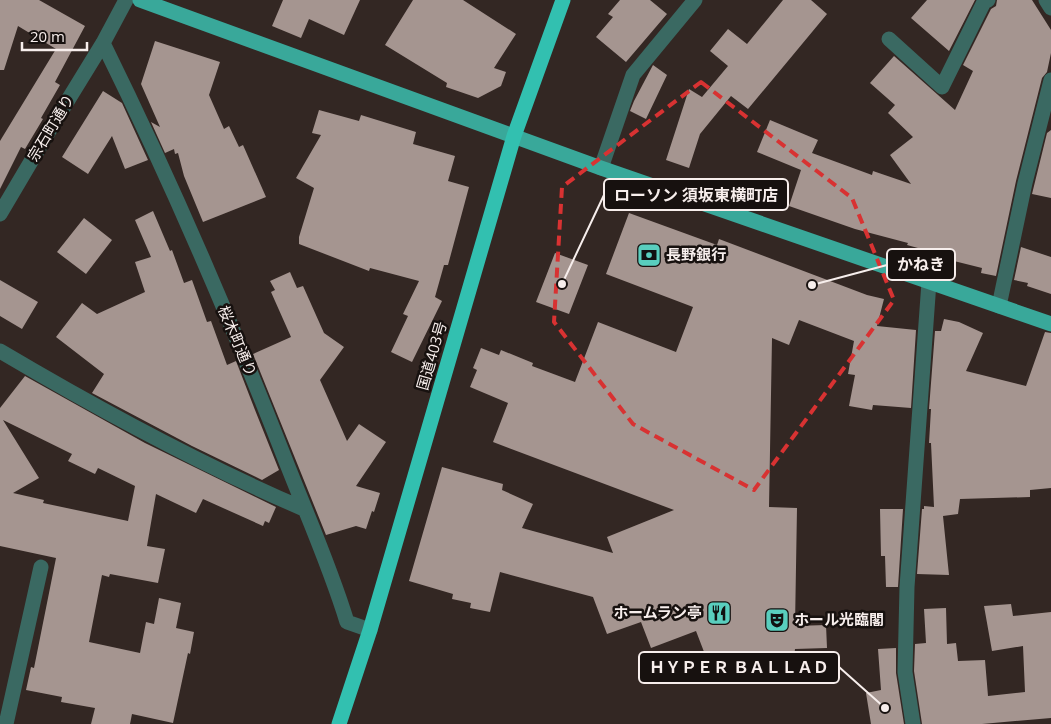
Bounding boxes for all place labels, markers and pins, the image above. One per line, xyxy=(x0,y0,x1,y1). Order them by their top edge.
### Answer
callout: ローソン 須坂東横町店 xyxy=(604,179,788,210)
bank icon: 長野銀行 xyxy=(636,242,662,268)
place label: 長野銀行 xyxy=(666,244,726,264)
callout: かねき xyxy=(887,249,955,280)
restaurant icon: ホームラン亭 xyxy=(706,600,732,626)
place label: ホームラン亭 xyxy=(613,602,702,622)
theatre icon: ホール光臨閣 xyxy=(764,607,790,633)
place label: ホール光臨閣 xyxy=(794,609,884,629)
callout: ＨＹＰＥＲ ＢＡＬＬＡＤ xyxy=(639,652,839,683)

